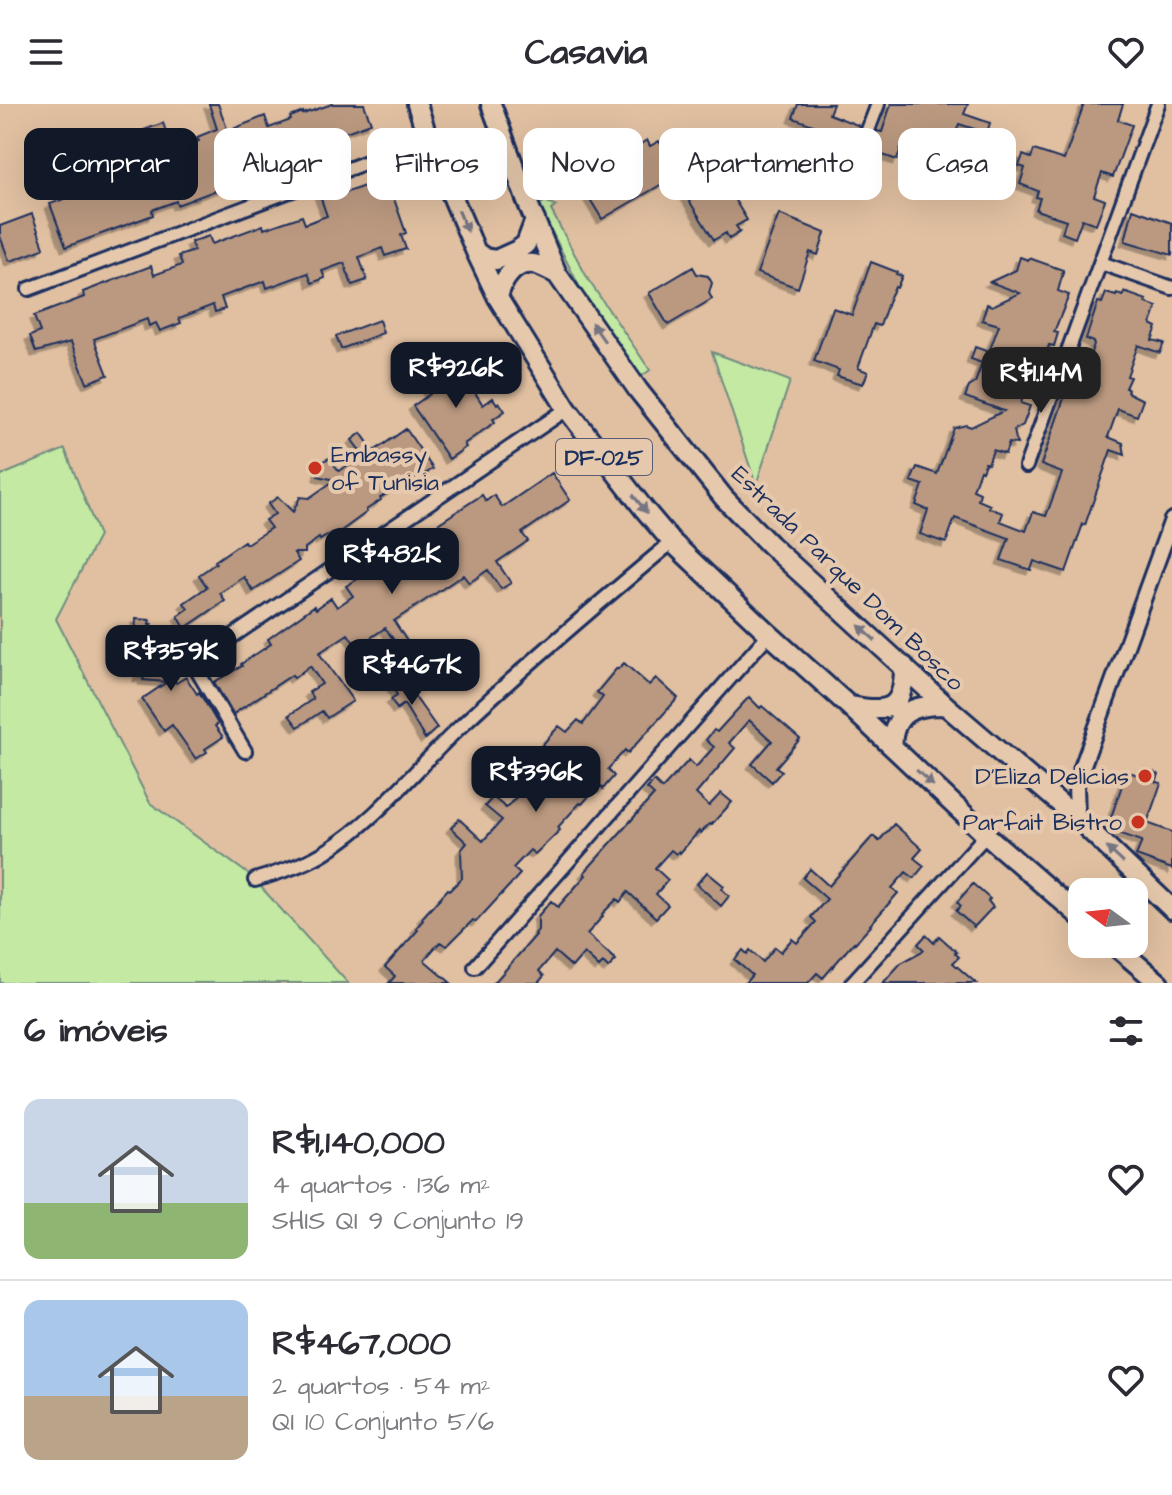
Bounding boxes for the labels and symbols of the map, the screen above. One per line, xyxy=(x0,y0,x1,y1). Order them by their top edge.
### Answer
one-way arrow xyxy=(457,209,470,233)
one-way arrow xyxy=(590,322,605,343)
pin: R$926K xyxy=(391,342,521,410)
pin: R$1.14M xyxy=(967,347,1115,415)
place label: Embassy of Tunisia xyxy=(331,438,439,500)
road number: DF-025 xyxy=(556,439,652,475)
street label: Estrada Parque Dom Bosco xyxy=(723,458,972,700)
marker: Embassy of Tunisia xyxy=(306,459,324,477)
one-way arrow xyxy=(632,494,648,514)
pin: R$482K xyxy=(327,528,457,596)
pin: R$359K xyxy=(106,625,236,693)
one-way arrow xyxy=(858,625,878,642)
pin: R$467K xyxy=(347,639,477,707)
pin: R$396K xyxy=(471,746,601,814)
place label: D'Eliza Delicias xyxy=(975,760,1129,794)
marker: D'Eliza Delicias xyxy=(1136,767,1154,785)
one-way arrow xyxy=(916,768,935,786)
place label: Parfait Bistro xyxy=(963,806,1122,840)
marker: Parfait Bistro xyxy=(1129,813,1147,831)
one-way arrow xyxy=(1106,846,1125,865)
north arrow xyxy=(1068,878,1148,958)

